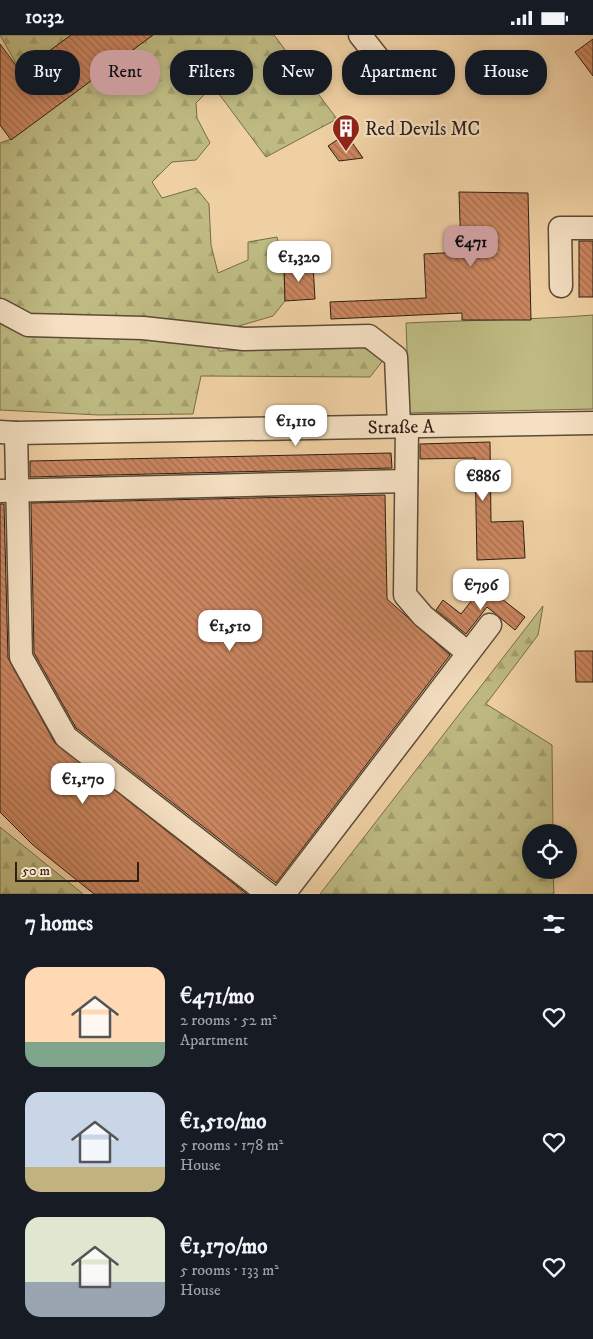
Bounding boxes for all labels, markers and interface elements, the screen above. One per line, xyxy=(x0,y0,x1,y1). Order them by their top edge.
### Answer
text: 10:32 xyxy=(25,6,64,29)
chip: Buy xyxy=(15,50,80,95)
chip: Rent xyxy=(90,50,160,95)
chip: Filters xyxy=(170,50,253,95)
chip: New xyxy=(263,50,332,95)
chip: Apartment xyxy=(342,50,455,95)
chip: House xyxy=(465,50,547,95)
building icon: Red Devils MC xyxy=(331,113,361,152)
place label: Red Devils MC xyxy=(365,118,480,141)
pin: €471 xyxy=(441,225,501,268)
text: €471 xyxy=(455,232,487,252)
pin: €1,320 xyxy=(258,241,340,283)
text: €1,320 xyxy=(278,247,320,267)
pin: €1,110 xyxy=(255,405,337,447)
text: €1,110 xyxy=(276,411,316,431)
street label: Straße A xyxy=(367,415,435,440)
pin: €886 xyxy=(453,459,513,502)
text: €886 xyxy=(466,466,500,486)
pin: €796 xyxy=(451,569,511,611)
text: €796 xyxy=(464,575,498,595)
pin: €1,510 xyxy=(189,609,271,652)
text: €1,510 xyxy=(209,616,251,636)
pin: €1,170 xyxy=(42,763,124,805)
text: €1,170 xyxy=(62,769,104,789)
map controls xyxy=(522,824,577,879)
button: locate xyxy=(522,824,577,879)
scale bar xyxy=(15,859,139,882)
text: 50 m xyxy=(22,862,50,880)
icon: filters xyxy=(540,910,568,938)
text: 7 homes xyxy=(25,911,93,937)
text: €471/mo xyxy=(180,984,254,1010)
icon: home xyxy=(65,987,125,1047)
icon: heart xyxy=(540,1003,568,1031)
text: 2 rooms · 52 m² xyxy=(180,1010,277,1030)
text: Apartment xyxy=(180,1030,248,1050)
text: €1,510/mo xyxy=(180,1109,266,1135)
icon: home xyxy=(65,1112,125,1172)
icon: heart xyxy=(540,1128,568,1156)
text: 5 rooms · 178 m² xyxy=(180,1135,283,1155)
text: House xyxy=(180,1155,221,1175)
text: €1,170/mo xyxy=(180,1234,267,1260)
icon: home xyxy=(65,1237,125,1297)
icon: heart xyxy=(540,1253,568,1281)
text: 5 rooms · 133 m² xyxy=(180,1260,279,1280)
text: House xyxy=(180,1280,221,1300)

